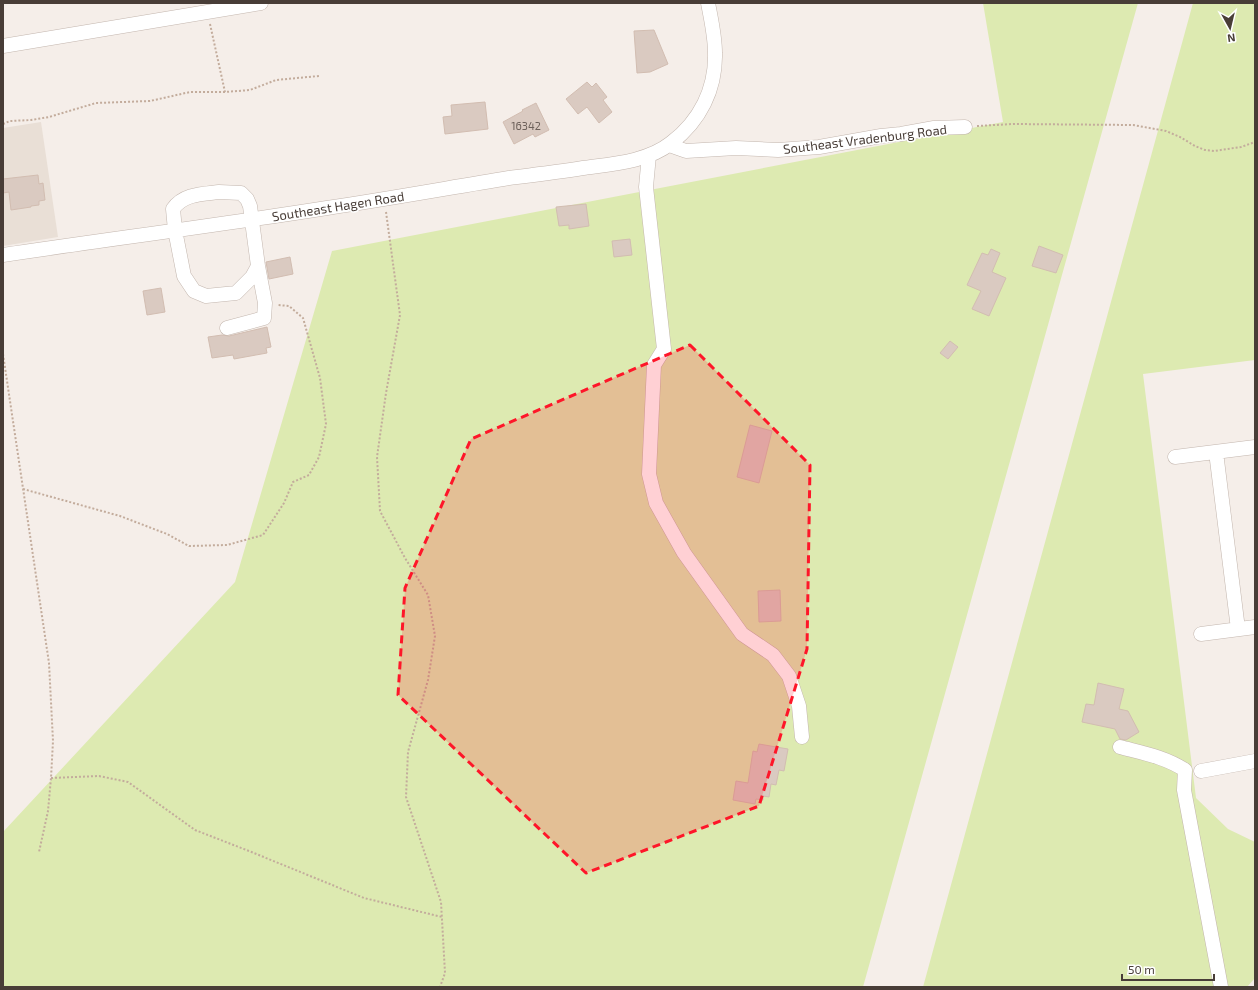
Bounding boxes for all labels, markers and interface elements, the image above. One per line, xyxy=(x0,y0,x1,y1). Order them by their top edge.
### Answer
north arrow xyxy=(1210,8,1250,48)
text: N xyxy=(1227,31,1236,45)
house number: 16342 xyxy=(511,119,541,132)
street label: Southeast Vradenburg Road xyxy=(782,121,948,157)
street label: Southeast Hagen Road xyxy=(271,188,405,224)
scale bar xyxy=(1122,956,1214,982)
text: 50 m xyxy=(1128,962,1155,976)

